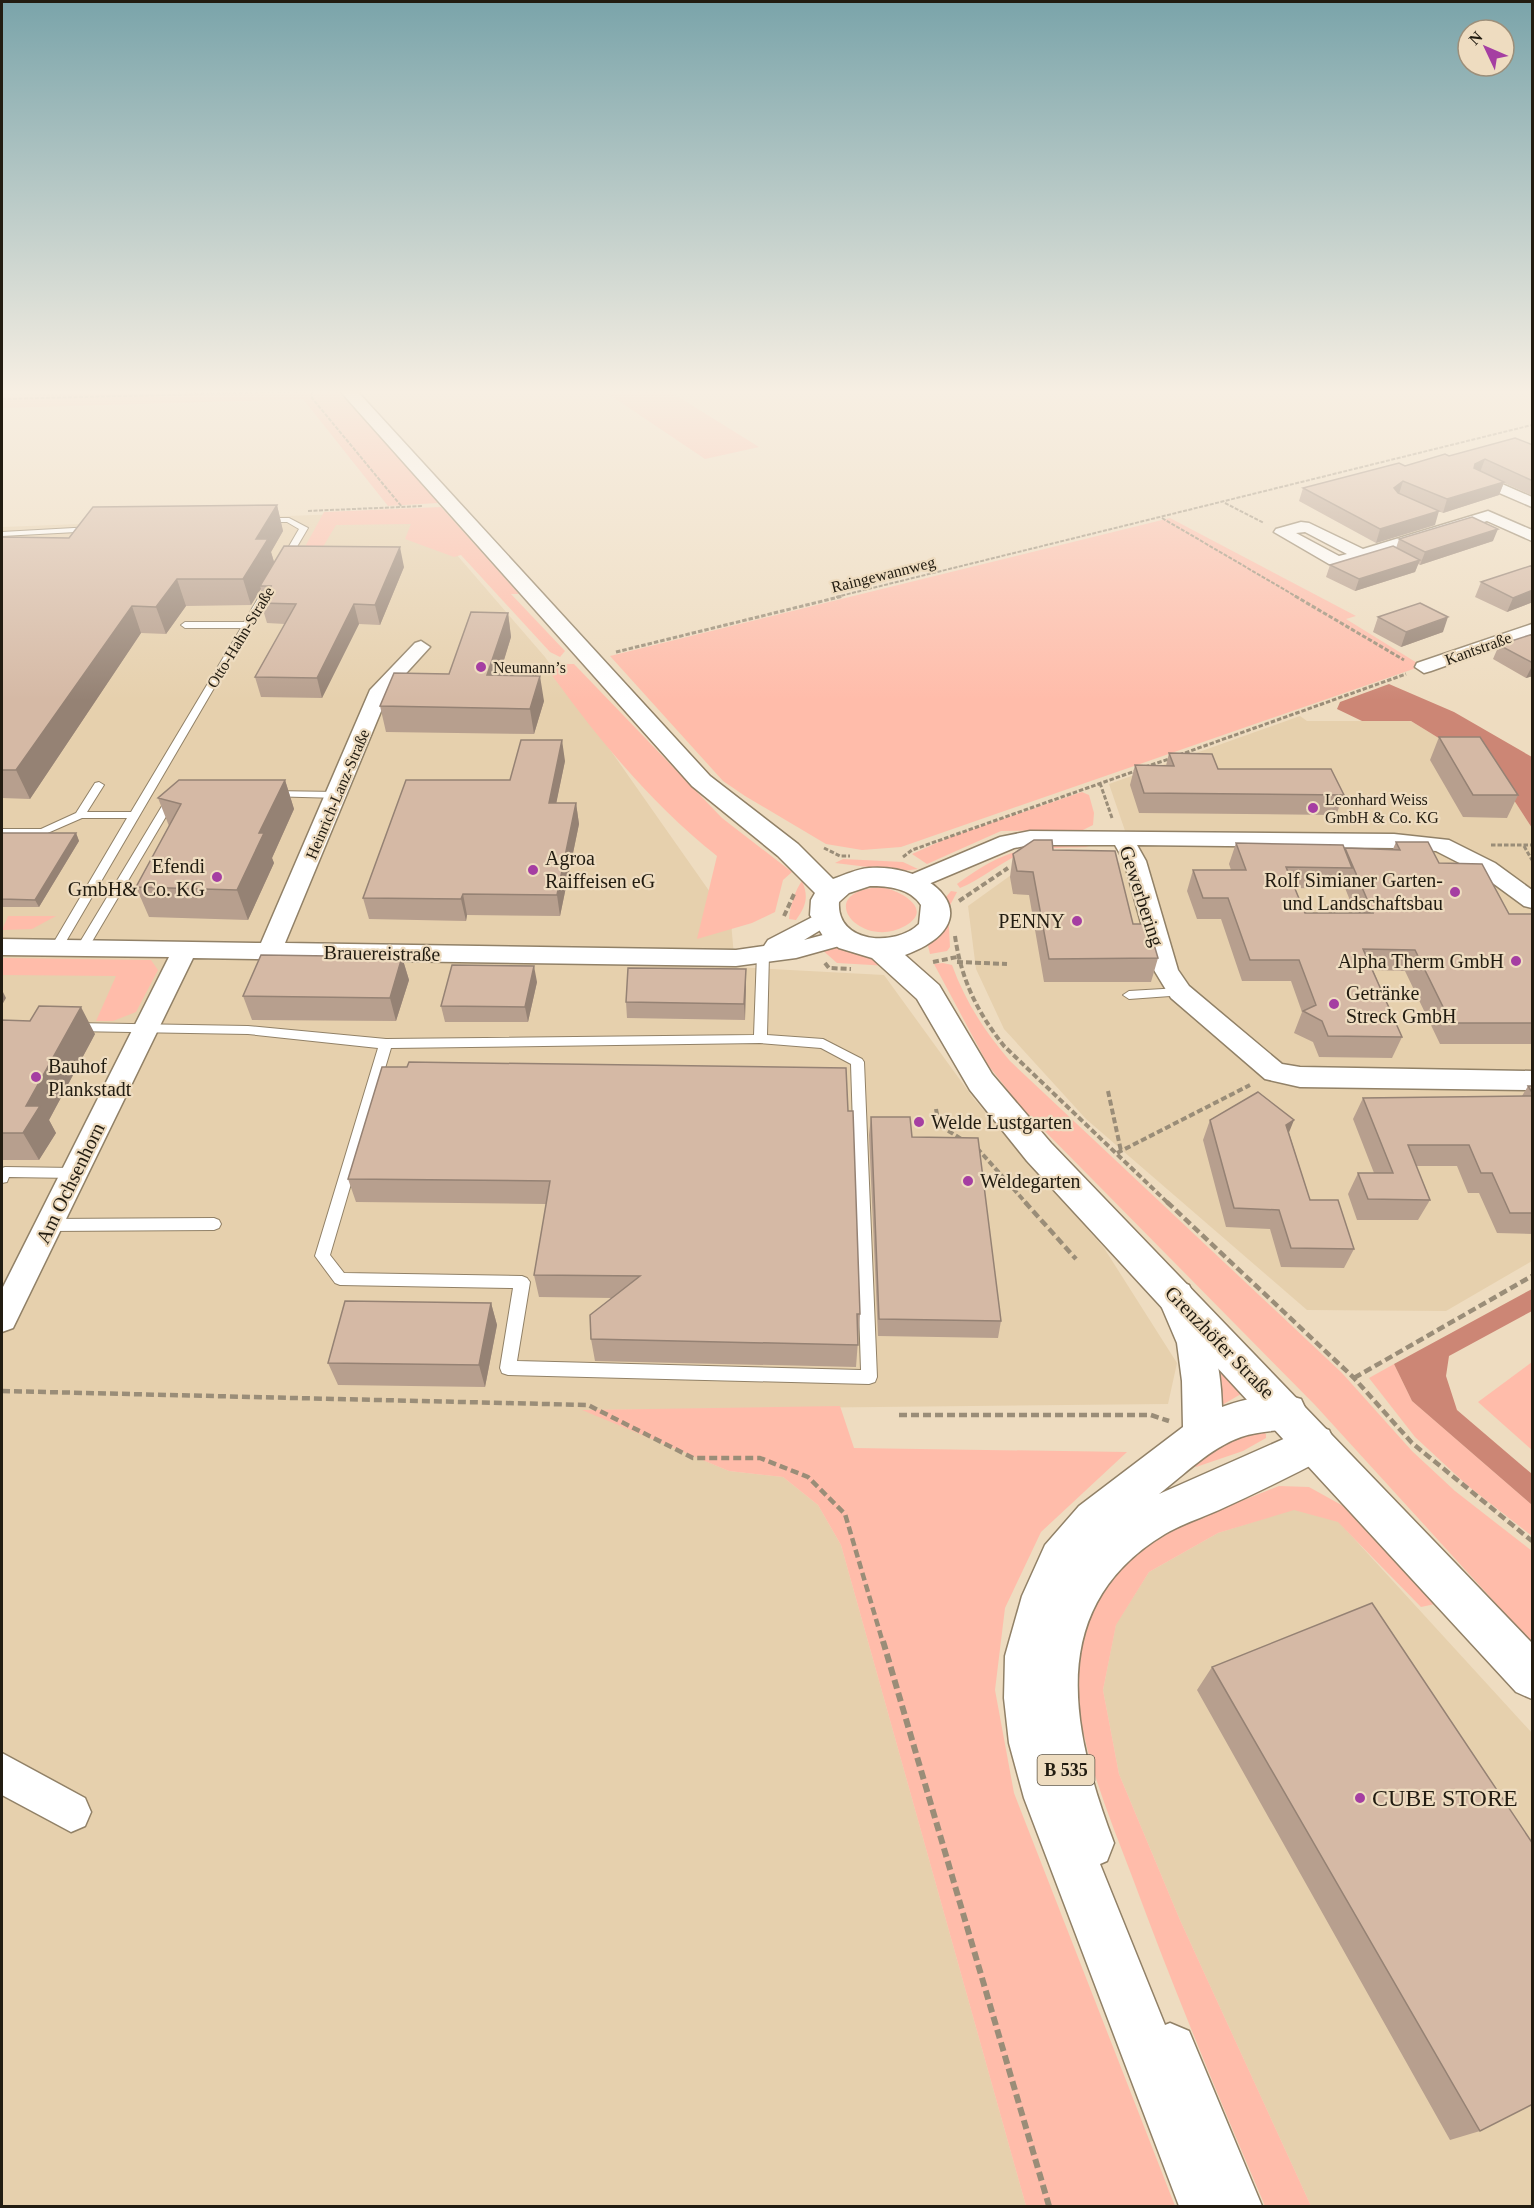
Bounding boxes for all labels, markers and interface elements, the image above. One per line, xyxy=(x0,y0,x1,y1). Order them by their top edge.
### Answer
north arrow xyxy=(1456,18,1516,78)
text: N xyxy=(1465,28,1486,48)
street label: Raingewannweg xyxy=(829,553,937,597)
street label: Otto-Hahn-Straße xyxy=(204,584,277,691)
street label: Kantstraße xyxy=(1443,629,1514,668)
place label: Neumann’s xyxy=(493,659,566,676)
marker: Neumann’s xyxy=(474,660,488,674)
street label: Heinrich-Lanz-Straße xyxy=(302,727,373,862)
place label: Leonhard Weiss GmbH & Co. KG xyxy=(1325,791,1439,826)
marker: Leonhard Weiss GmbH & Co. KG xyxy=(1306,801,1320,815)
street label: Gewerbering xyxy=(1114,843,1169,949)
place label: Agroa Raiffeisen eG xyxy=(545,847,655,892)
place label: Efendi GmbH& Co. KG xyxy=(68,855,205,900)
marker: Agroa Raiffeisen eG xyxy=(526,863,540,877)
place label: Rolf Simianer Garten- und Landschaftsbau xyxy=(1264,869,1443,914)
marker: Efendi GmbH& Co. KG xyxy=(210,870,224,884)
marker: Rolf Simianer Garten- und Landschaftsbau xyxy=(1448,885,1462,899)
place label: PENNY xyxy=(998,910,1065,932)
marker: PENNY xyxy=(1070,914,1084,928)
street label: Brauereistraße xyxy=(324,941,441,965)
place label: Alpha Therm GmbH xyxy=(1338,950,1504,973)
marker: Alpha Therm GmbH xyxy=(1509,954,1523,968)
place label: Getränke Streck GmbH xyxy=(1346,982,1457,1027)
marker: Getränke Streck GmbH xyxy=(1327,997,1341,1011)
place label: Bauhof Plankstadt xyxy=(48,1055,132,1100)
marker: Bauhof Plankstadt xyxy=(29,1070,43,1084)
place label: Welde Lustgarten xyxy=(931,1111,1072,1134)
marker: Welde Lustgarten xyxy=(912,1115,926,1129)
street label: Am Ochsenhorn xyxy=(31,1119,109,1247)
place label: Weldegarten xyxy=(980,1170,1081,1193)
marker: Weldegarten xyxy=(961,1174,975,1188)
street label: Grenzhöfer Straße xyxy=(1161,1281,1279,1403)
road number: B 535 xyxy=(1038,1755,1094,1785)
place label: CUBE STORE xyxy=(1372,1785,1518,1811)
marker: CUBE STORE xyxy=(1353,1791,1367,1805)

